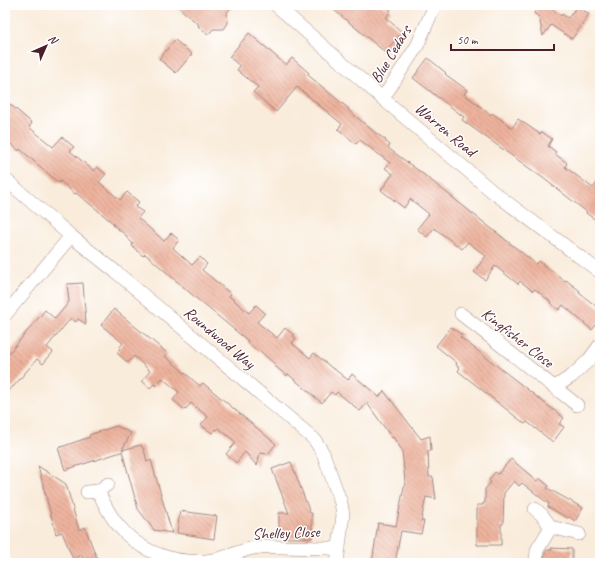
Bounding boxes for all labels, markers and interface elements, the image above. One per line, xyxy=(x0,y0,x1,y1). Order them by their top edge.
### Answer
street label: Blue Cedars xyxy=(366,21,417,87)
north arrow xyxy=(26,26,66,66)
scale bar xyxy=(451,26,554,52)
text: N xyxy=(46,32,62,48)
text: 50 m xyxy=(457,32,479,48)
street label: Warren Road xyxy=(411,98,482,163)
street label: Roundwood Way xyxy=(180,302,260,374)
street label: Kingfisher Close xyxy=(477,304,559,373)
street label: Shelley Close xyxy=(252,522,322,544)

